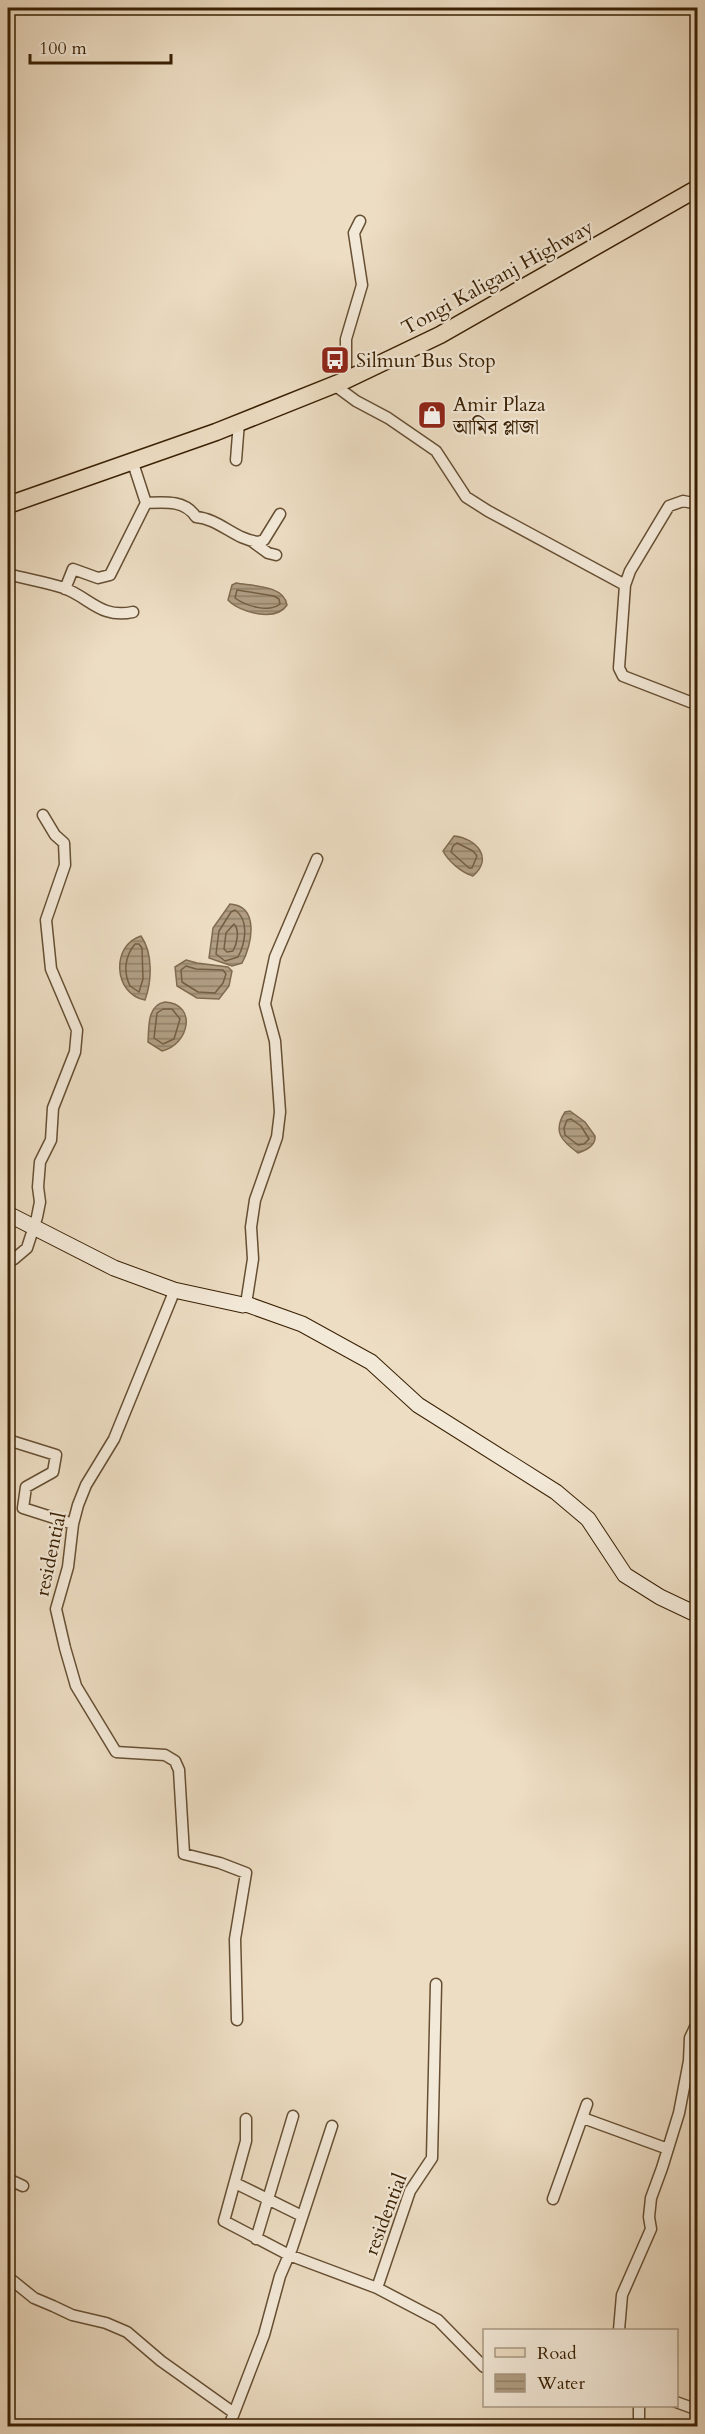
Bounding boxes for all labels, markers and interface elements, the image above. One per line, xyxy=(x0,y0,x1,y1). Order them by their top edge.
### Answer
scale bar xyxy=(30,27,171,65)
text: 100 m xyxy=(39,36,87,61)
street label: Tongi Kaliganj Highway xyxy=(397,213,598,341)
bus stop icon: Silmun Bus Stop xyxy=(319,344,351,376)
place label: Silmun Bus Stop xyxy=(356,347,496,374)
place label: Amir Plaza আমির প্লাজা xyxy=(452,391,546,441)
shop icon: Amir Plaza আমির প্লাজা xyxy=(416,399,448,431)
street label: residential xyxy=(28,1509,73,1599)
street label: residential xyxy=(358,2169,413,2259)
legend xyxy=(483,2329,678,2407)
text: Road xyxy=(537,2341,577,2366)
text: Water xyxy=(536,2371,586,2396)

